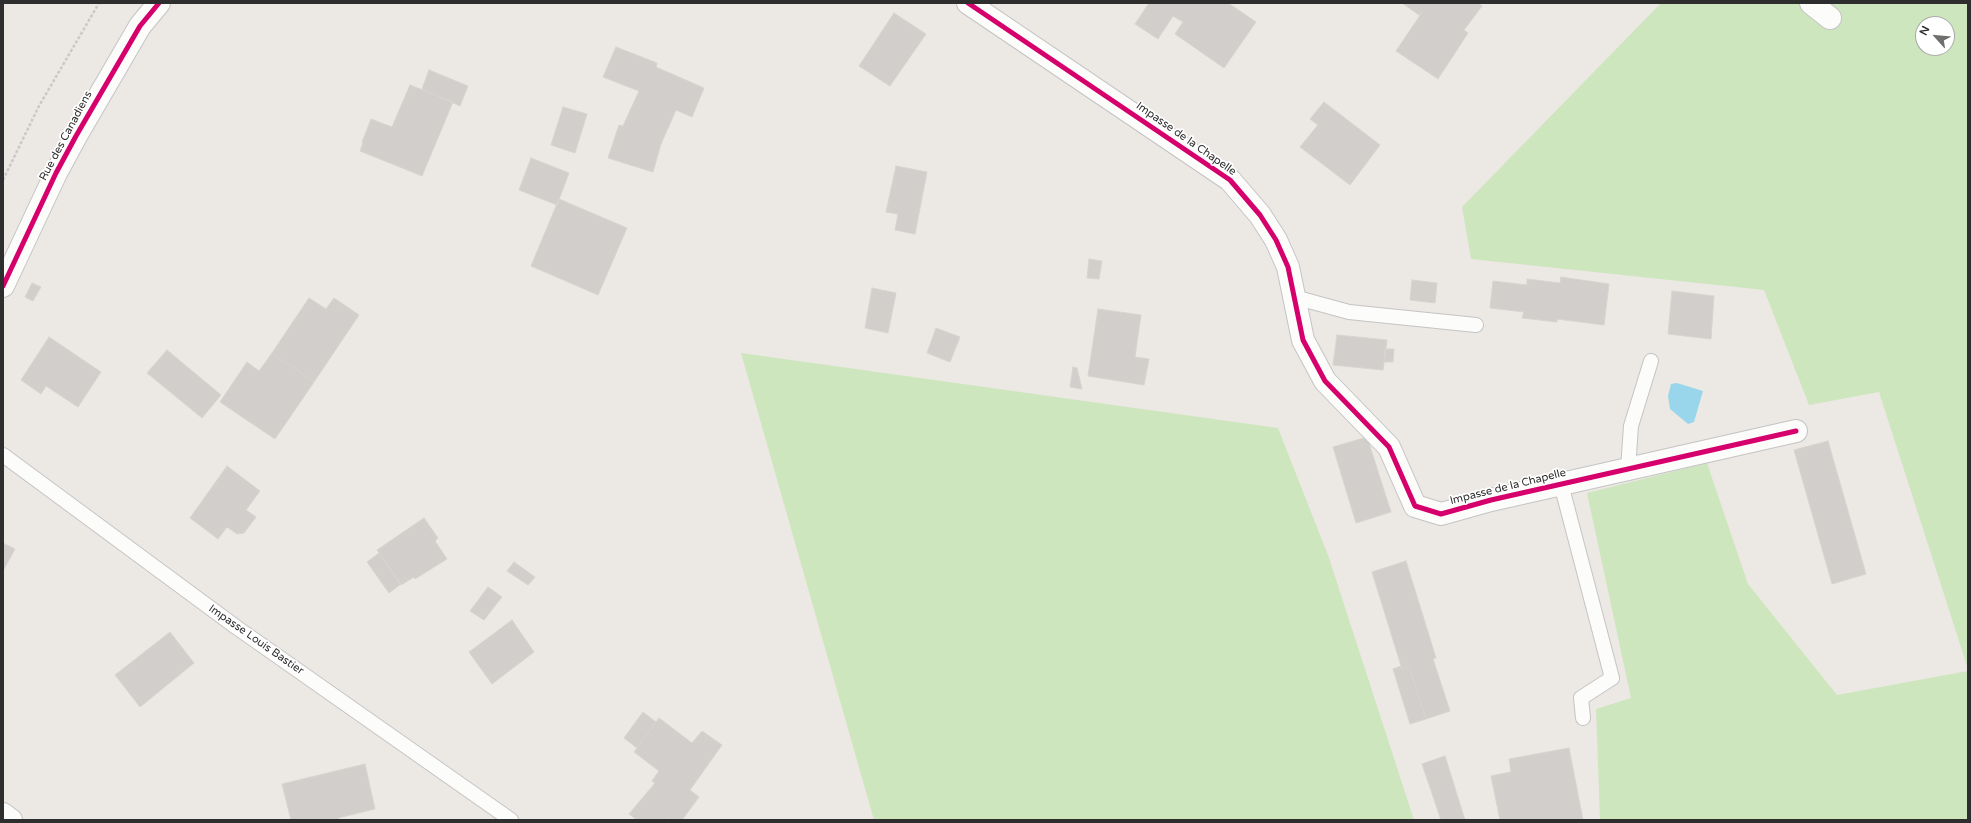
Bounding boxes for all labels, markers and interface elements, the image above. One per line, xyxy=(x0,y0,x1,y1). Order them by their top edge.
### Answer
north arrow xyxy=(1915,16,1955,56)
text: N xyxy=(1917,24,1933,38)
street label: Rue des Canadiens xyxy=(37,89,95,183)
street label: Impasse de la Chapelle xyxy=(1133,99,1239,179)
street label: Impasse de la Chapelle xyxy=(1449,466,1567,508)
street label: Impasse Louis Bastier xyxy=(206,602,306,678)

